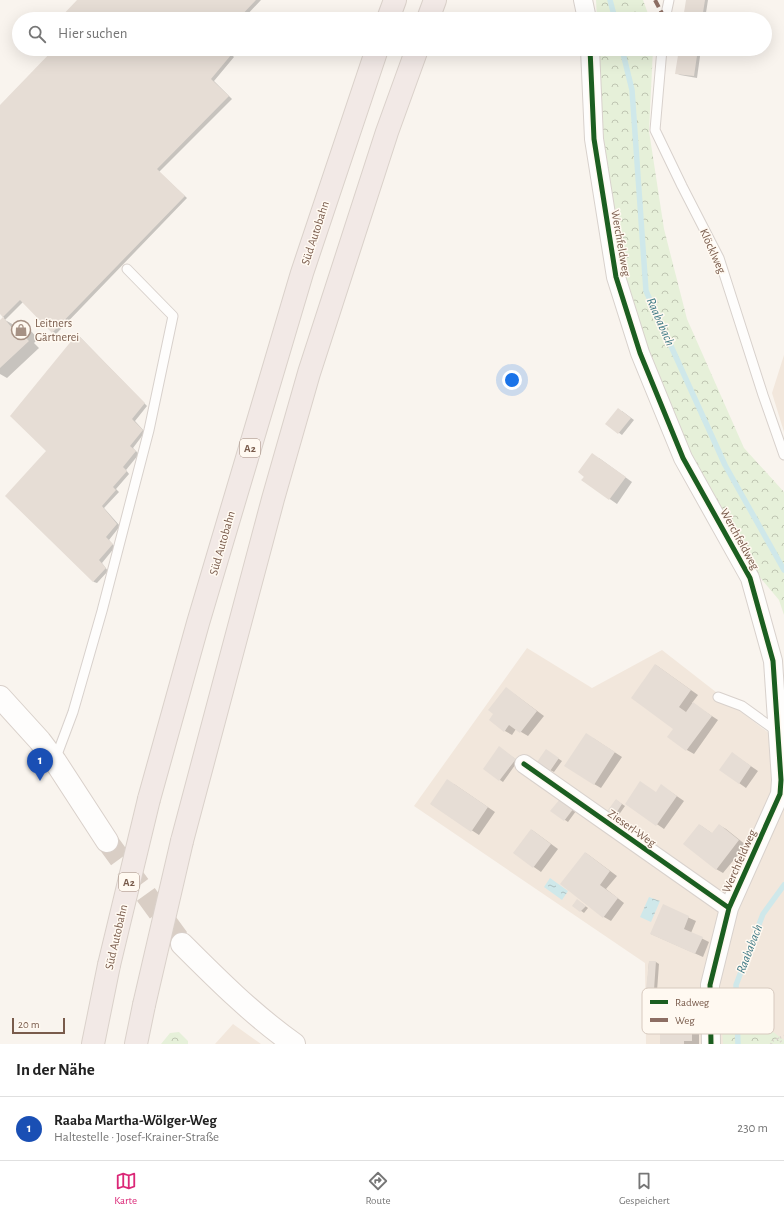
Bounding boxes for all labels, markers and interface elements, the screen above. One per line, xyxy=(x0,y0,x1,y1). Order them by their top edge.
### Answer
search box xyxy=(12,12,772,56)
icon: search xyxy=(26,23,48,45)
text: Hier suchen xyxy=(58,26,128,41)
street label: Süd Autobahn xyxy=(299,200,331,266)
street label: Werchfeldweg xyxy=(609,209,633,277)
street label: Klöcklweg xyxy=(698,227,728,275)
water label: Raababach xyxy=(644,296,676,348)
place label: Leitners Gärtnerei xyxy=(35,317,79,343)
shop icon: Leitners Gärtnerei xyxy=(10,319,32,341)
your location xyxy=(502,370,522,390)
road number: A2 xyxy=(240,439,260,457)
street label: Werchfeldweg xyxy=(718,507,762,572)
street label: Süd Autobahn xyxy=(207,509,237,577)
pin: 1 xyxy=(27,748,53,781)
street label: Zieserl-Weg xyxy=(606,807,658,849)
street label: Werchfeldweg xyxy=(720,828,758,894)
road number: A2 xyxy=(119,873,139,891)
street label: Süd Autobahn xyxy=(103,903,129,971)
water label: Raababach xyxy=(735,923,765,975)
legend xyxy=(642,988,774,1034)
text: Radweg xyxy=(675,997,710,1008)
text: Weg xyxy=(675,1015,695,1026)
scale bar xyxy=(12,1016,65,1035)
text: 20 m xyxy=(18,1019,39,1030)
text: In der Nähe xyxy=(16,1061,95,1078)
text: Raaba Martha-Wölger-Weg xyxy=(54,1113,217,1128)
text: 1 xyxy=(27,1122,31,1135)
text: 230 m xyxy=(737,1122,768,1135)
text: Haltestelle · Josef-Krainer-Straße xyxy=(54,1131,219,1144)
tab: Karte xyxy=(114,1170,137,1207)
tab: Route xyxy=(365,1170,391,1207)
tab: Gespeichert xyxy=(619,1170,670,1207)

